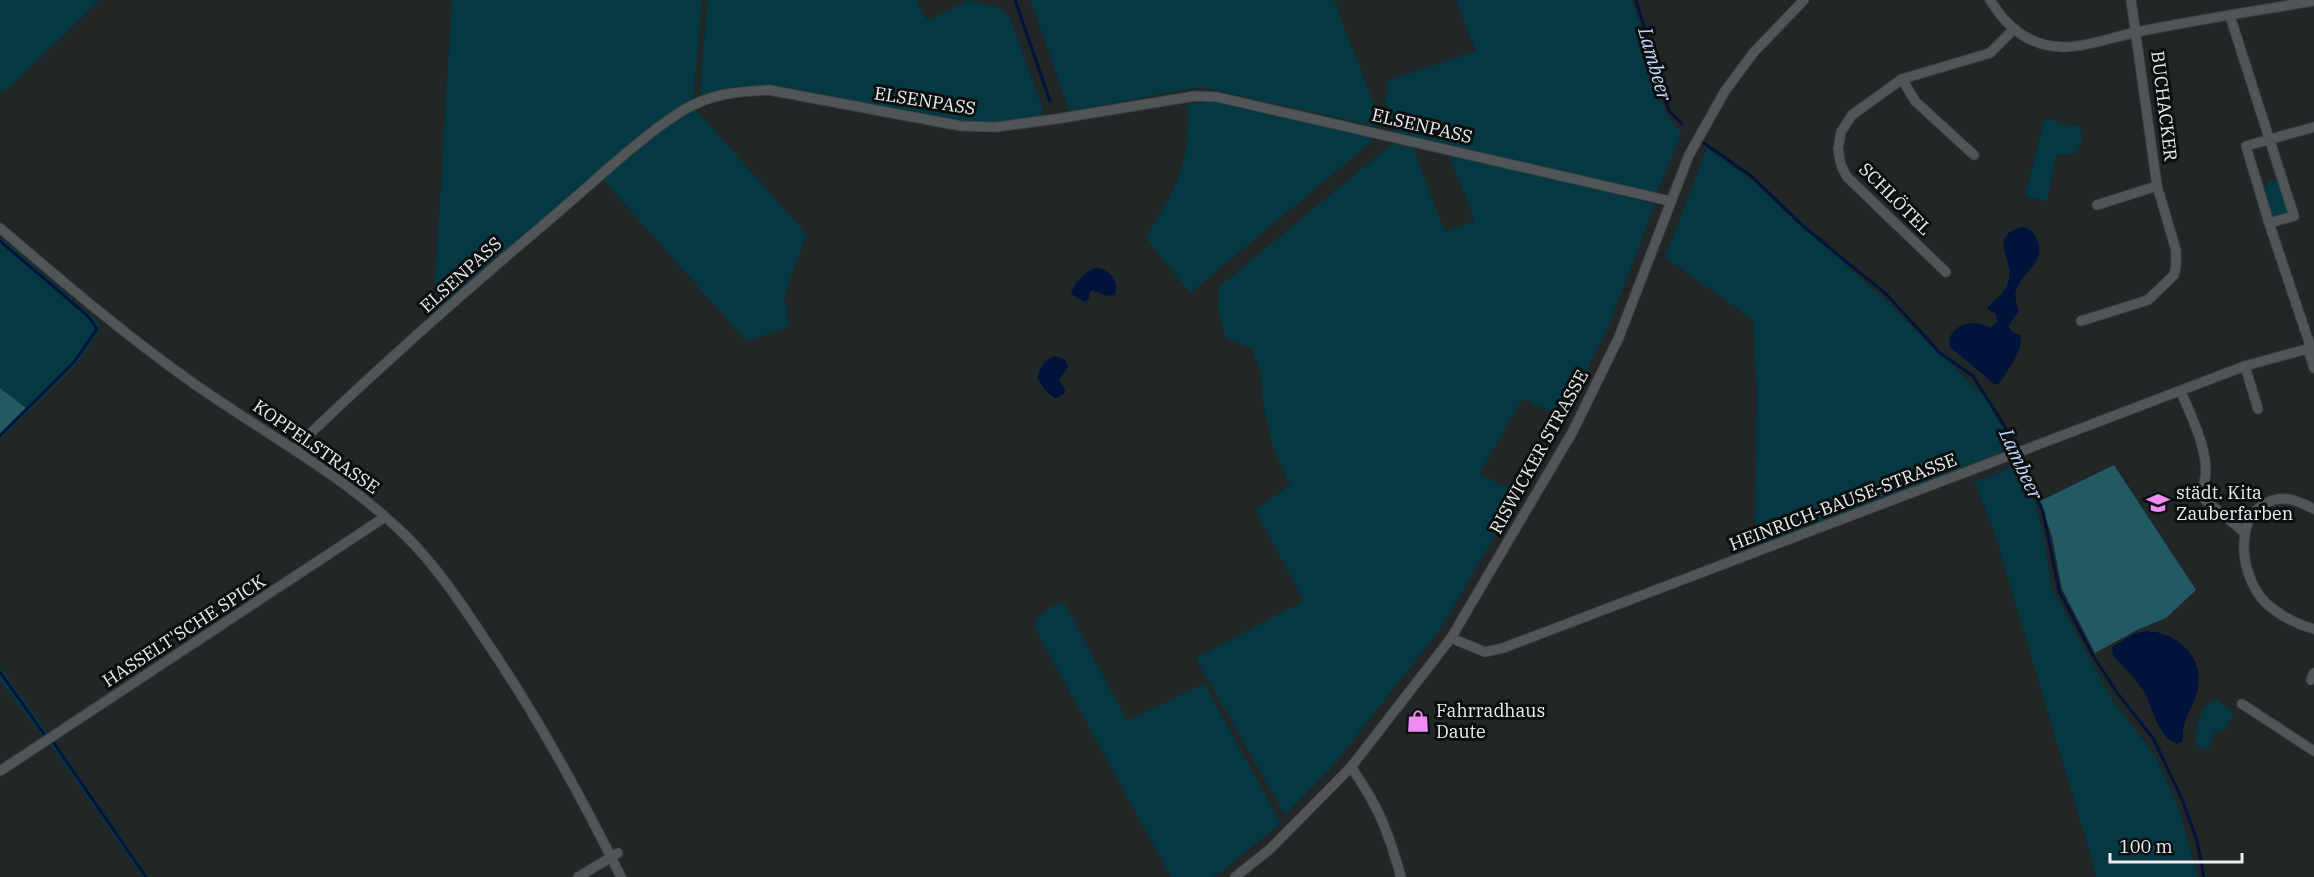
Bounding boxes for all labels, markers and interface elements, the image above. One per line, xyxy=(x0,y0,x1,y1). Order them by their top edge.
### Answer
water label: Lambeer xyxy=(1632,23,1679,105)
street label: BUCHACKER xyxy=(2146,49,2183,162)
street label: ELSENPASS xyxy=(873,81,977,120)
street label: ELSENPASS xyxy=(1370,103,1475,148)
street label: SCHLÖTEL xyxy=(1854,157,1937,240)
street label: ELSENPASS xyxy=(415,232,506,317)
street label: RISWICKER STRASSE xyxy=(1484,366,1593,538)
street label: KOPPELSTRASSE xyxy=(249,394,384,499)
water label: Lambeer xyxy=(1993,423,2050,505)
street label: HEINRICH-BAUSE-STRASSE xyxy=(1726,447,1960,556)
place label: städt. Kita Zauberfarben xyxy=(2176,481,2293,525)
school or university icon: städt. Kita Zauberfarben xyxy=(2145,490,2171,516)
street label: HASSELT'SCHE SPICK xyxy=(98,569,270,692)
place label: Fahrradhaus Daute xyxy=(1436,699,1545,743)
shop icon: Fahrradhaus Daute xyxy=(1405,708,1431,734)
scale bar xyxy=(2110,826,2242,864)
text: 100 m xyxy=(2119,835,2173,858)

